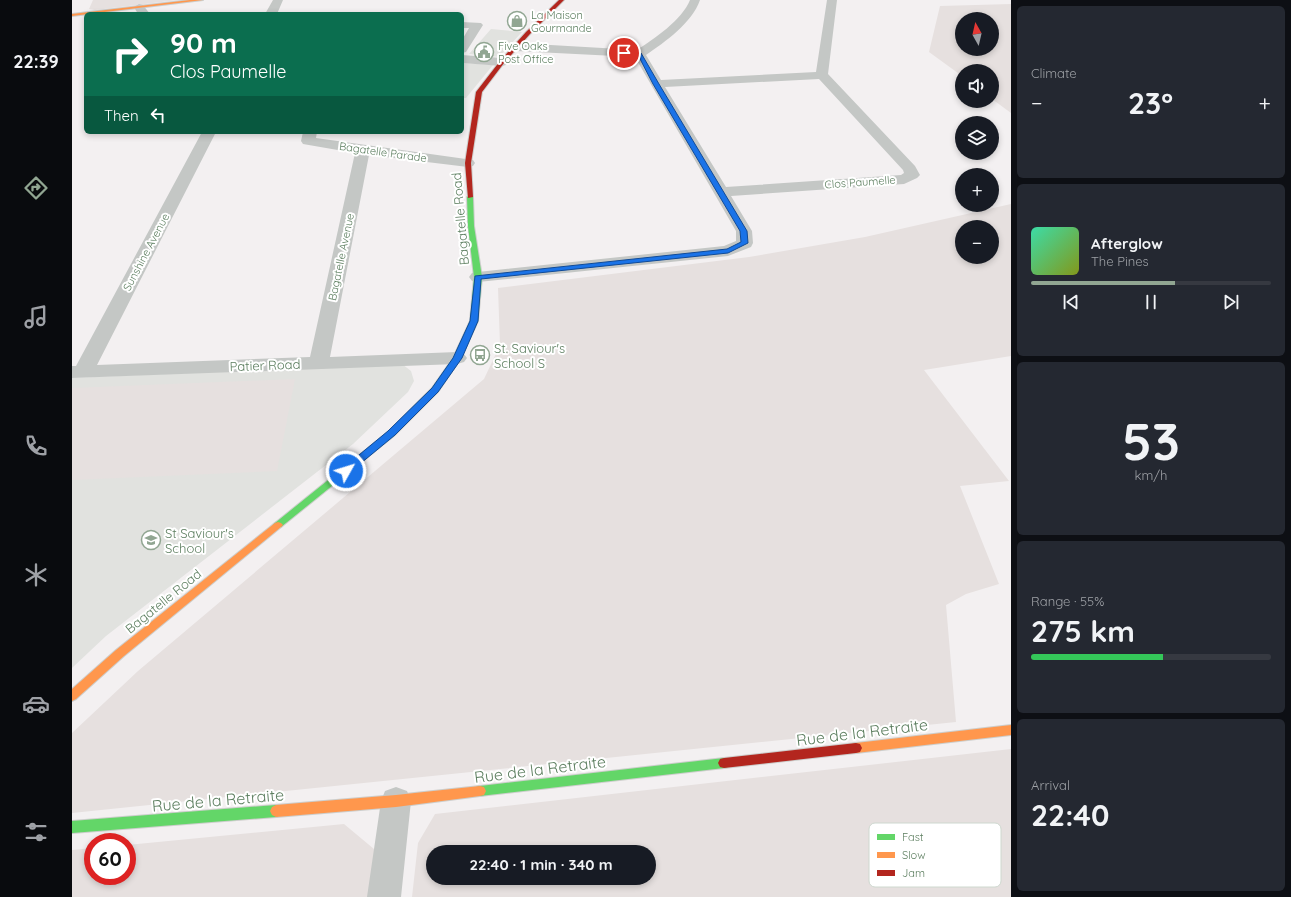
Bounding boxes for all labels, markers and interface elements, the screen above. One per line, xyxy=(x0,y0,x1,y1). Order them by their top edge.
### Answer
place label: La Maison Gourmande xyxy=(531,8,592,35)
shop icon: La Maison Gourmande xyxy=(506,10,528,32)
north arrow xyxy=(955,12,999,56)
map controls xyxy=(955,12,999,264)
text: 90 m xyxy=(170,25,237,60)
icon: right xyxy=(104,28,156,80)
pin xyxy=(607,36,641,70)
place label: Five Oaks Post Office xyxy=(498,39,554,66)
public building icon: Five Oaks Post Office xyxy=(473,41,495,63)
icon: arrive xyxy=(613,42,635,64)
text: 22:39 xyxy=(13,50,59,73)
text: Clos Paumelle xyxy=(170,60,286,83)
button: sound xyxy=(955,64,999,108)
text: Climate xyxy=(1031,65,1077,81)
text: 23° xyxy=(1128,84,1173,122)
text: − xyxy=(1031,89,1042,117)
text: + xyxy=(1259,89,1271,117)
icon: left xyxy=(147,104,169,126)
text: Then xyxy=(104,106,139,125)
button: layers xyxy=(955,116,999,160)
street label: Bagatelle Parade xyxy=(338,139,428,165)
button: + xyxy=(955,168,999,212)
street label: Bagatelle Road xyxy=(448,172,472,266)
street label: Clos Paumelle xyxy=(824,173,896,191)
icon: directions xyxy=(22,174,50,202)
street label: Sunshine Avenue xyxy=(120,211,172,293)
street label: Bagatelle Avenue xyxy=(325,212,357,302)
button: − xyxy=(955,220,999,264)
text: Afterglow xyxy=(1091,234,1163,253)
text: The Pines xyxy=(1091,253,1149,269)
icon: previous xyxy=(1060,291,1082,313)
icon: pause xyxy=(1140,291,1162,313)
icon: next xyxy=(1220,291,1242,313)
icon: music xyxy=(22,303,50,331)
place label: St. Saviour's School S xyxy=(494,340,565,371)
bus stop icon: St. Saviour's School S xyxy=(469,344,491,366)
street label: Patier Road xyxy=(229,356,301,374)
text: 53 xyxy=(1122,408,1180,473)
icon: phone xyxy=(22,432,50,460)
position arrow xyxy=(325,450,367,492)
text: km/h xyxy=(1135,467,1167,483)
place label: St Saviour's School xyxy=(165,525,234,556)
school or university icon: St Saviour's School xyxy=(140,529,162,551)
icon: climate xyxy=(22,561,50,589)
street label: Bagatelle Road xyxy=(122,566,204,636)
text: Range · 55% xyxy=(1031,593,1104,609)
text: 275 km xyxy=(1031,612,1135,650)
icon: car xyxy=(22,690,50,718)
street label: Rue de la Retraite xyxy=(795,714,929,750)
street label: Rue de la Retraite xyxy=(473,751,607,787)
text: Arrival xyxy=(1031,777,1070,793)
street label: Rue de la Retraite xyxy=(151,784,285,816)
text: 22:40 xyxy=(1031,796,1109,834)
icon: filters xyxy=(22,818,50,846)
legend xyxy=(869,823,1001,887)
text: Fast xyxy=(902,830,924,844)
speed limit sign: 60 xyxy=(84,833,136,885)
text: Slow xyxy=(902,848,926,862)
text: 22:40 · 1 min · 340 m xyxy=(469,855,613,874)
text: Jam xyxy=(902,866,925,880)

